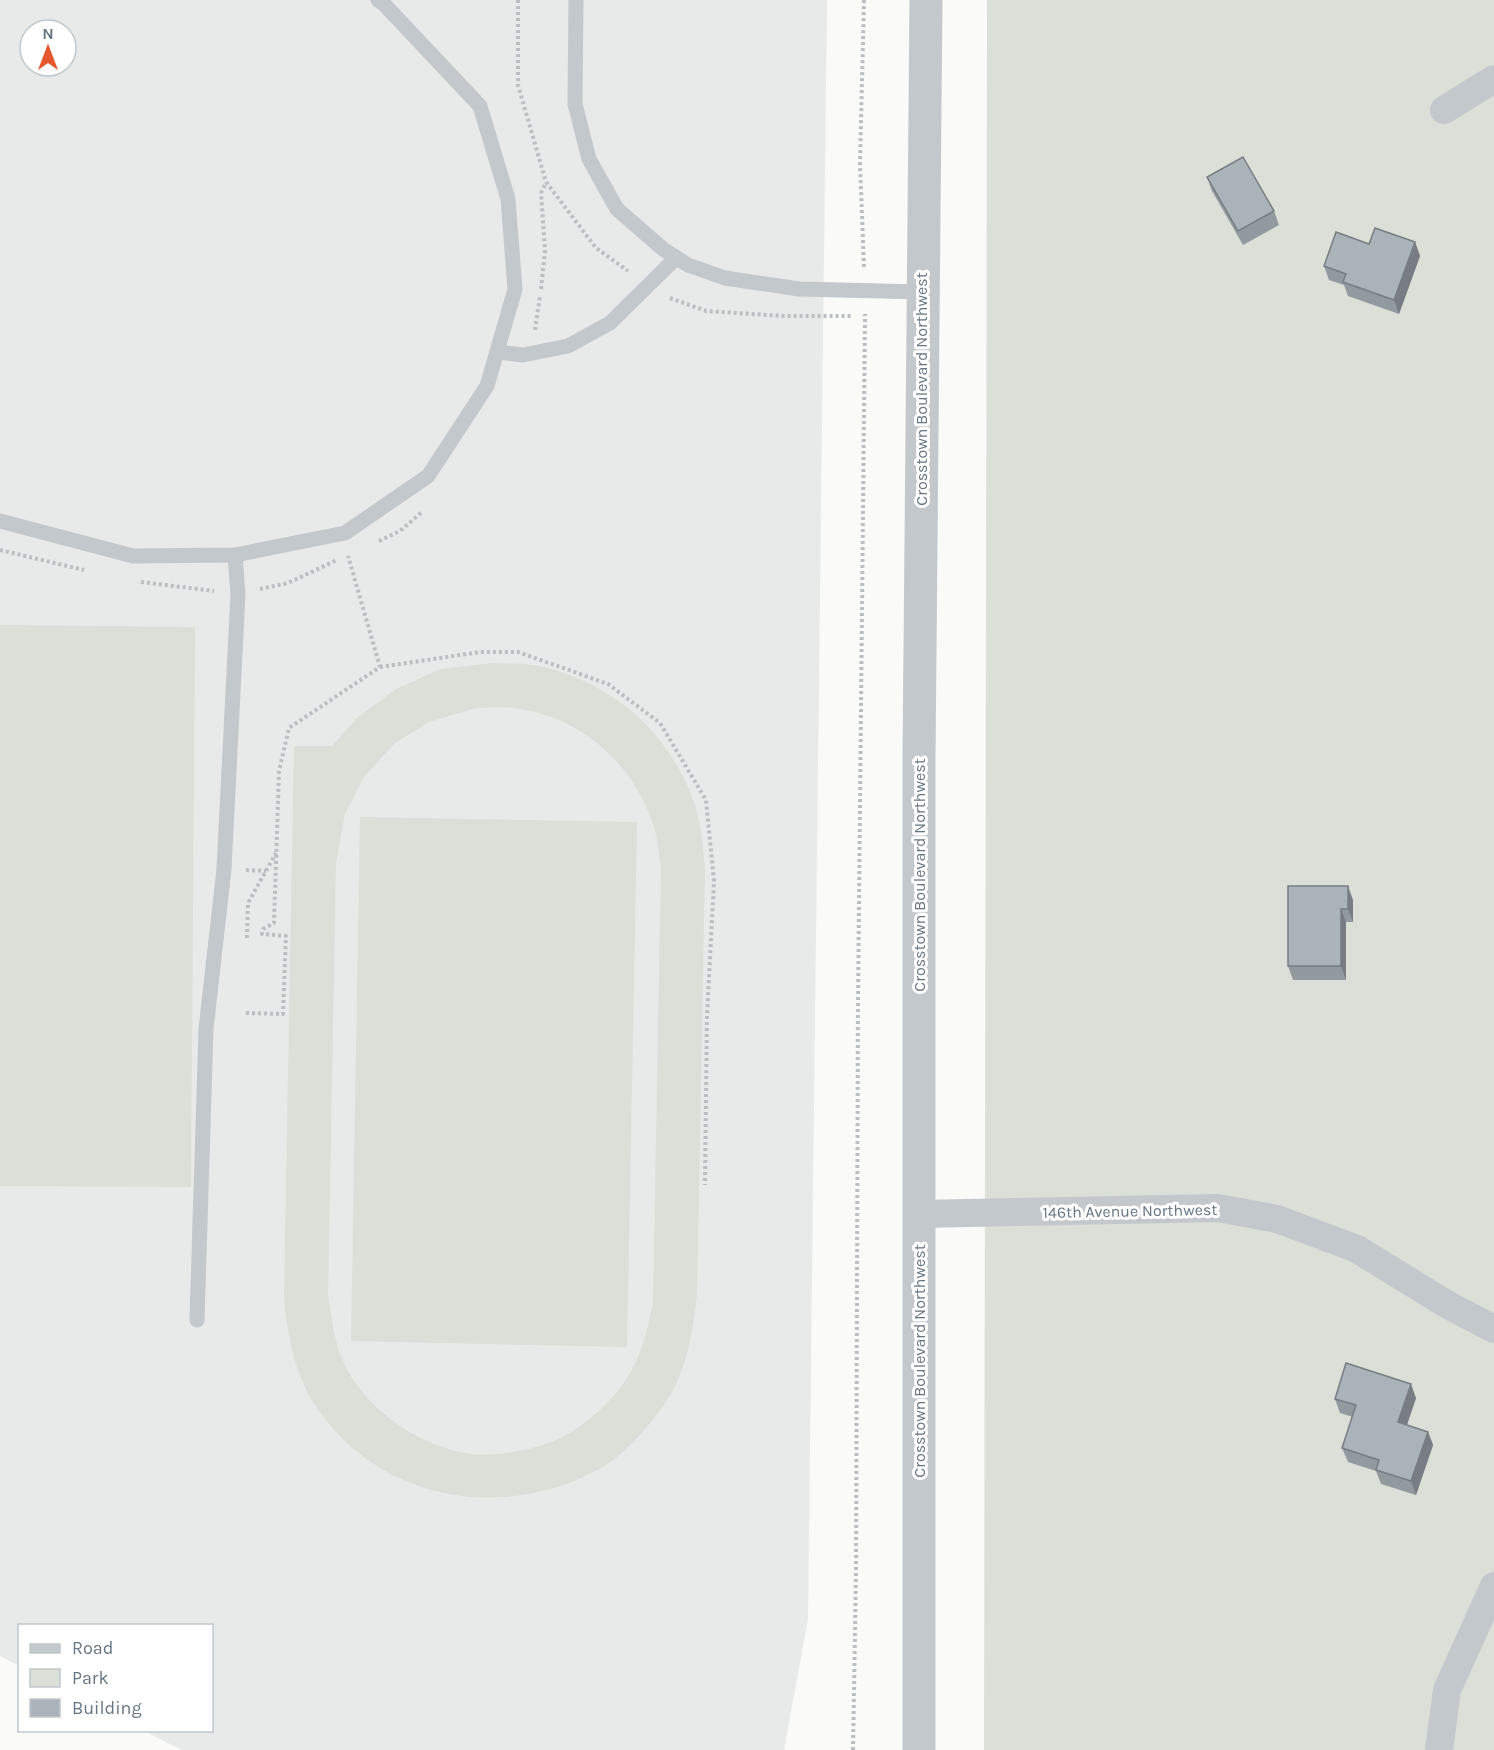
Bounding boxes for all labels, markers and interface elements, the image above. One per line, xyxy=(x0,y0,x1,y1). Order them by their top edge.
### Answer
north arrow xyxy=(18,18,78,78)
text: N xyxy=(42,24,54,43)
street label: Crosstown Boulevard Northwest xyxy=(912,272,931,506)
street label: Crosstown Boulevard Northwest xyxy=(910,758,929,992)
street label: 146th Avenue Northwest xyxy=(1043,1200,1217,1222)
street label: Crosstown Boulevard Northwest xyxy=(910,1244,929,1478)
legend xyxy=(18,1624,213,1732)
text: Road xyxy=(72,1637,113,1659)
text: Park xyxy=(72,1667,109,1689)
text: Building xyxy=(72,1697,142,1719)

